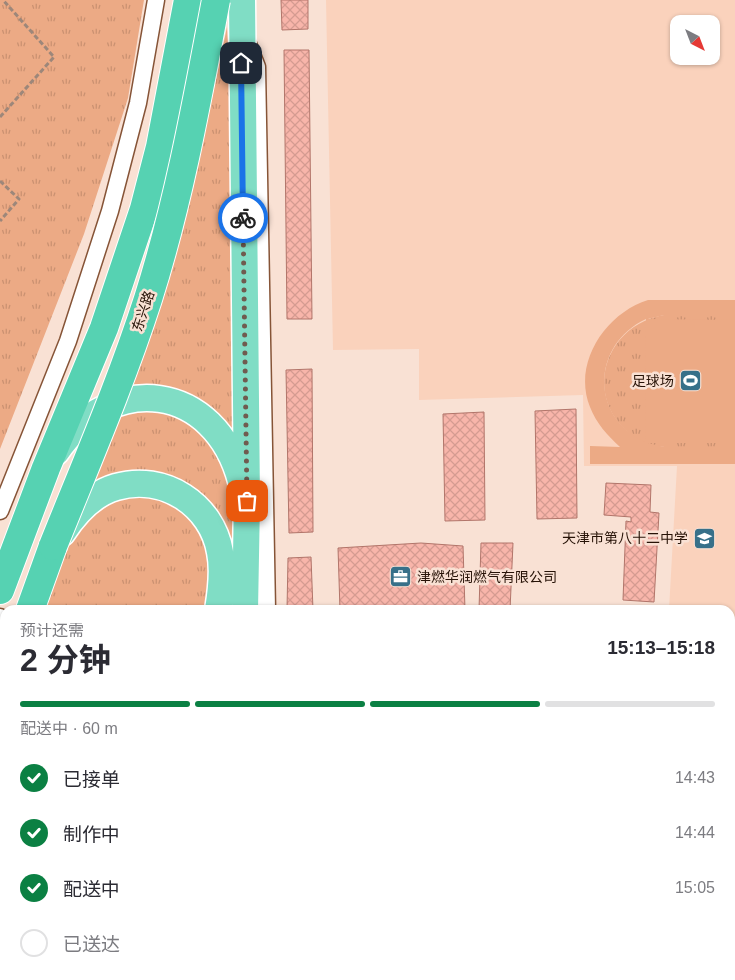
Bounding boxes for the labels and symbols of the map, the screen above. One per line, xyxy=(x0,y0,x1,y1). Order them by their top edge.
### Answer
north arrow xyxy=(670,15,720,65)
pin xyxy=(220,42,262,84)
courier xyxy=(218,193,268,243)
street label: 东兴路 xyxy=(129,289,157,333)
sports icon: 足球场 xyxy=(678,369,702,393)
place label: 足球场 xyxy=(632,373,674,389)
pin xyxy=(226,480,268,522)
school or university icon: 天津市第八十二中学 xyxy=(692,526,716,550)
place label: 天津市第八十二中学 xyxy=(562,530,688,546)
office icon: 津燃华润燃气有限公司 xyxy=(389,565,413,589)
place label: 津燃华润燃气有限公司 xyxy=(417,569,557,585)

